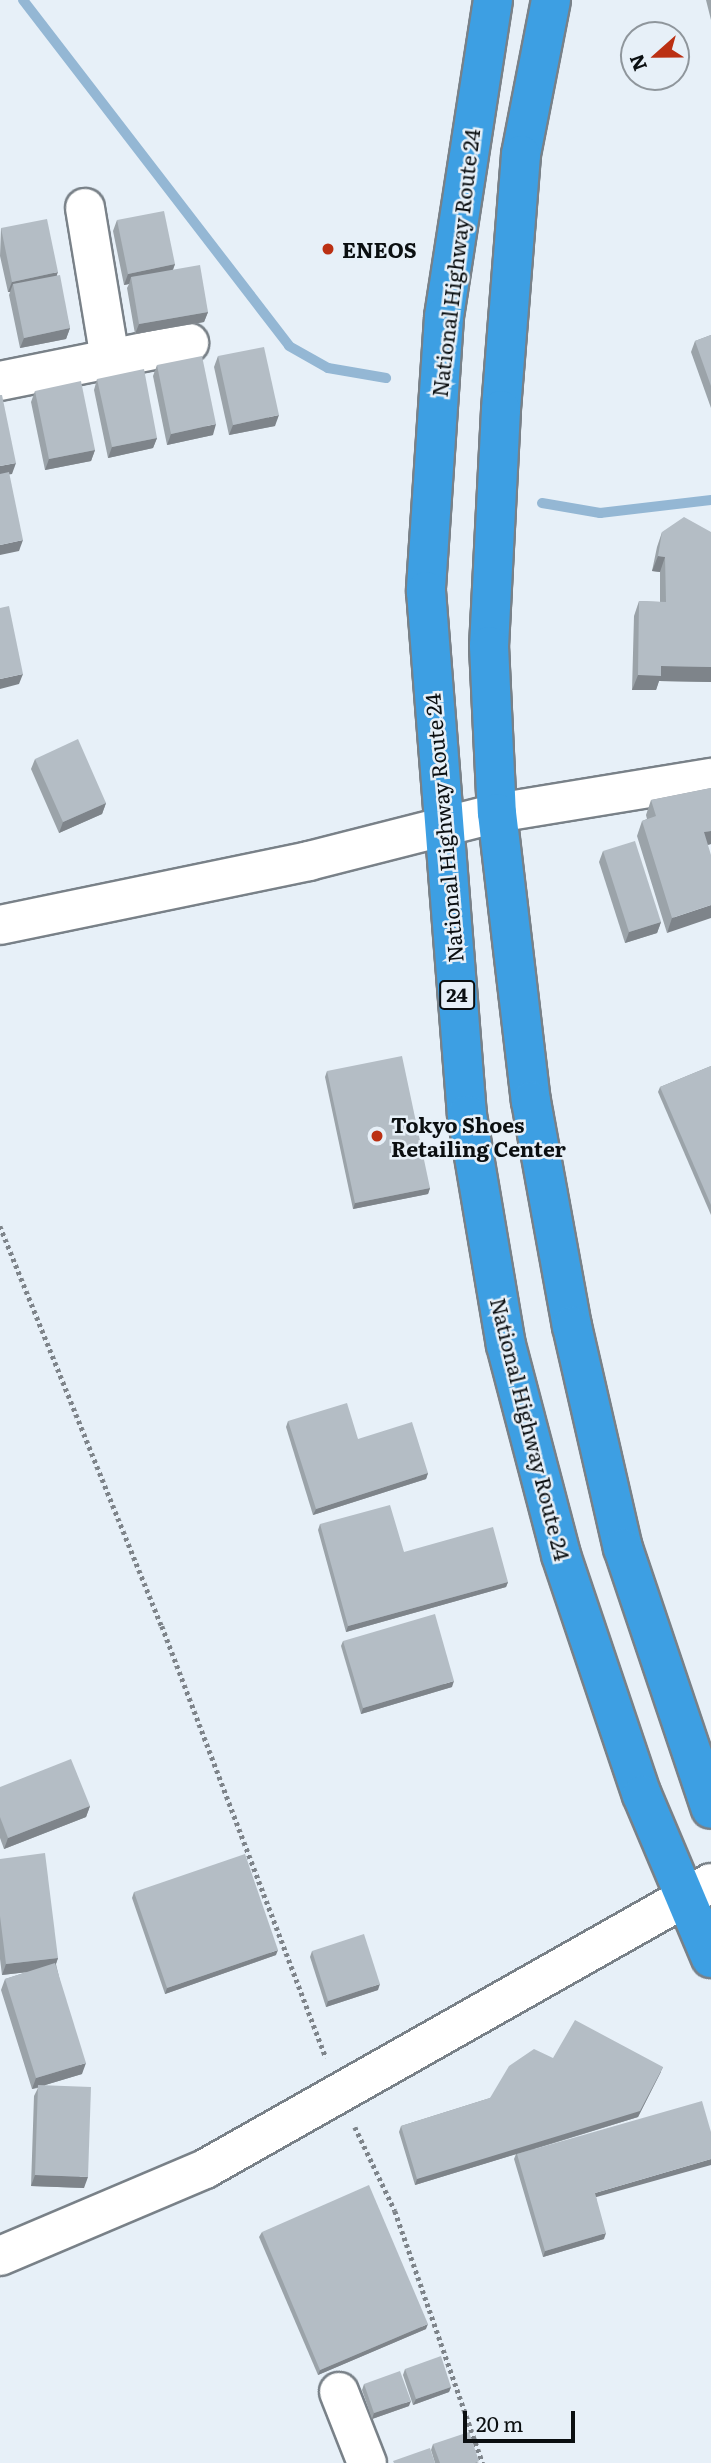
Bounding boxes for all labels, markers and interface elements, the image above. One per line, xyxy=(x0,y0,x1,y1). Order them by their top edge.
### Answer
north arrow xyxy=(620,21,690,91)
text: N xyxy=(621,50,653,75)
street label: National Highway Route 24 xyxy=(426,127,484,399)
place label: ENEOS xyxy=(342,236,417,262)
marker: ENEOS xyxy=(320,241,336,257)
street label: National Highway Route 24 xyxy=(419,692,467,964)
road number: 24 xyxy=(438,979,476,1010)
place label: Tokyo Shoes Retailing Center xyxy=(391,1111,566,1161)
marker: Tokyo Shoes Retailing Center xyxy=(369,1128,385,1144)
street label: National Highway Route 24 xyxy=(486,1295,576,1563)
scale bar xyxy=(466,2396,578,2440)
text: 20 m xyxy=(476,2407,523,2438)

